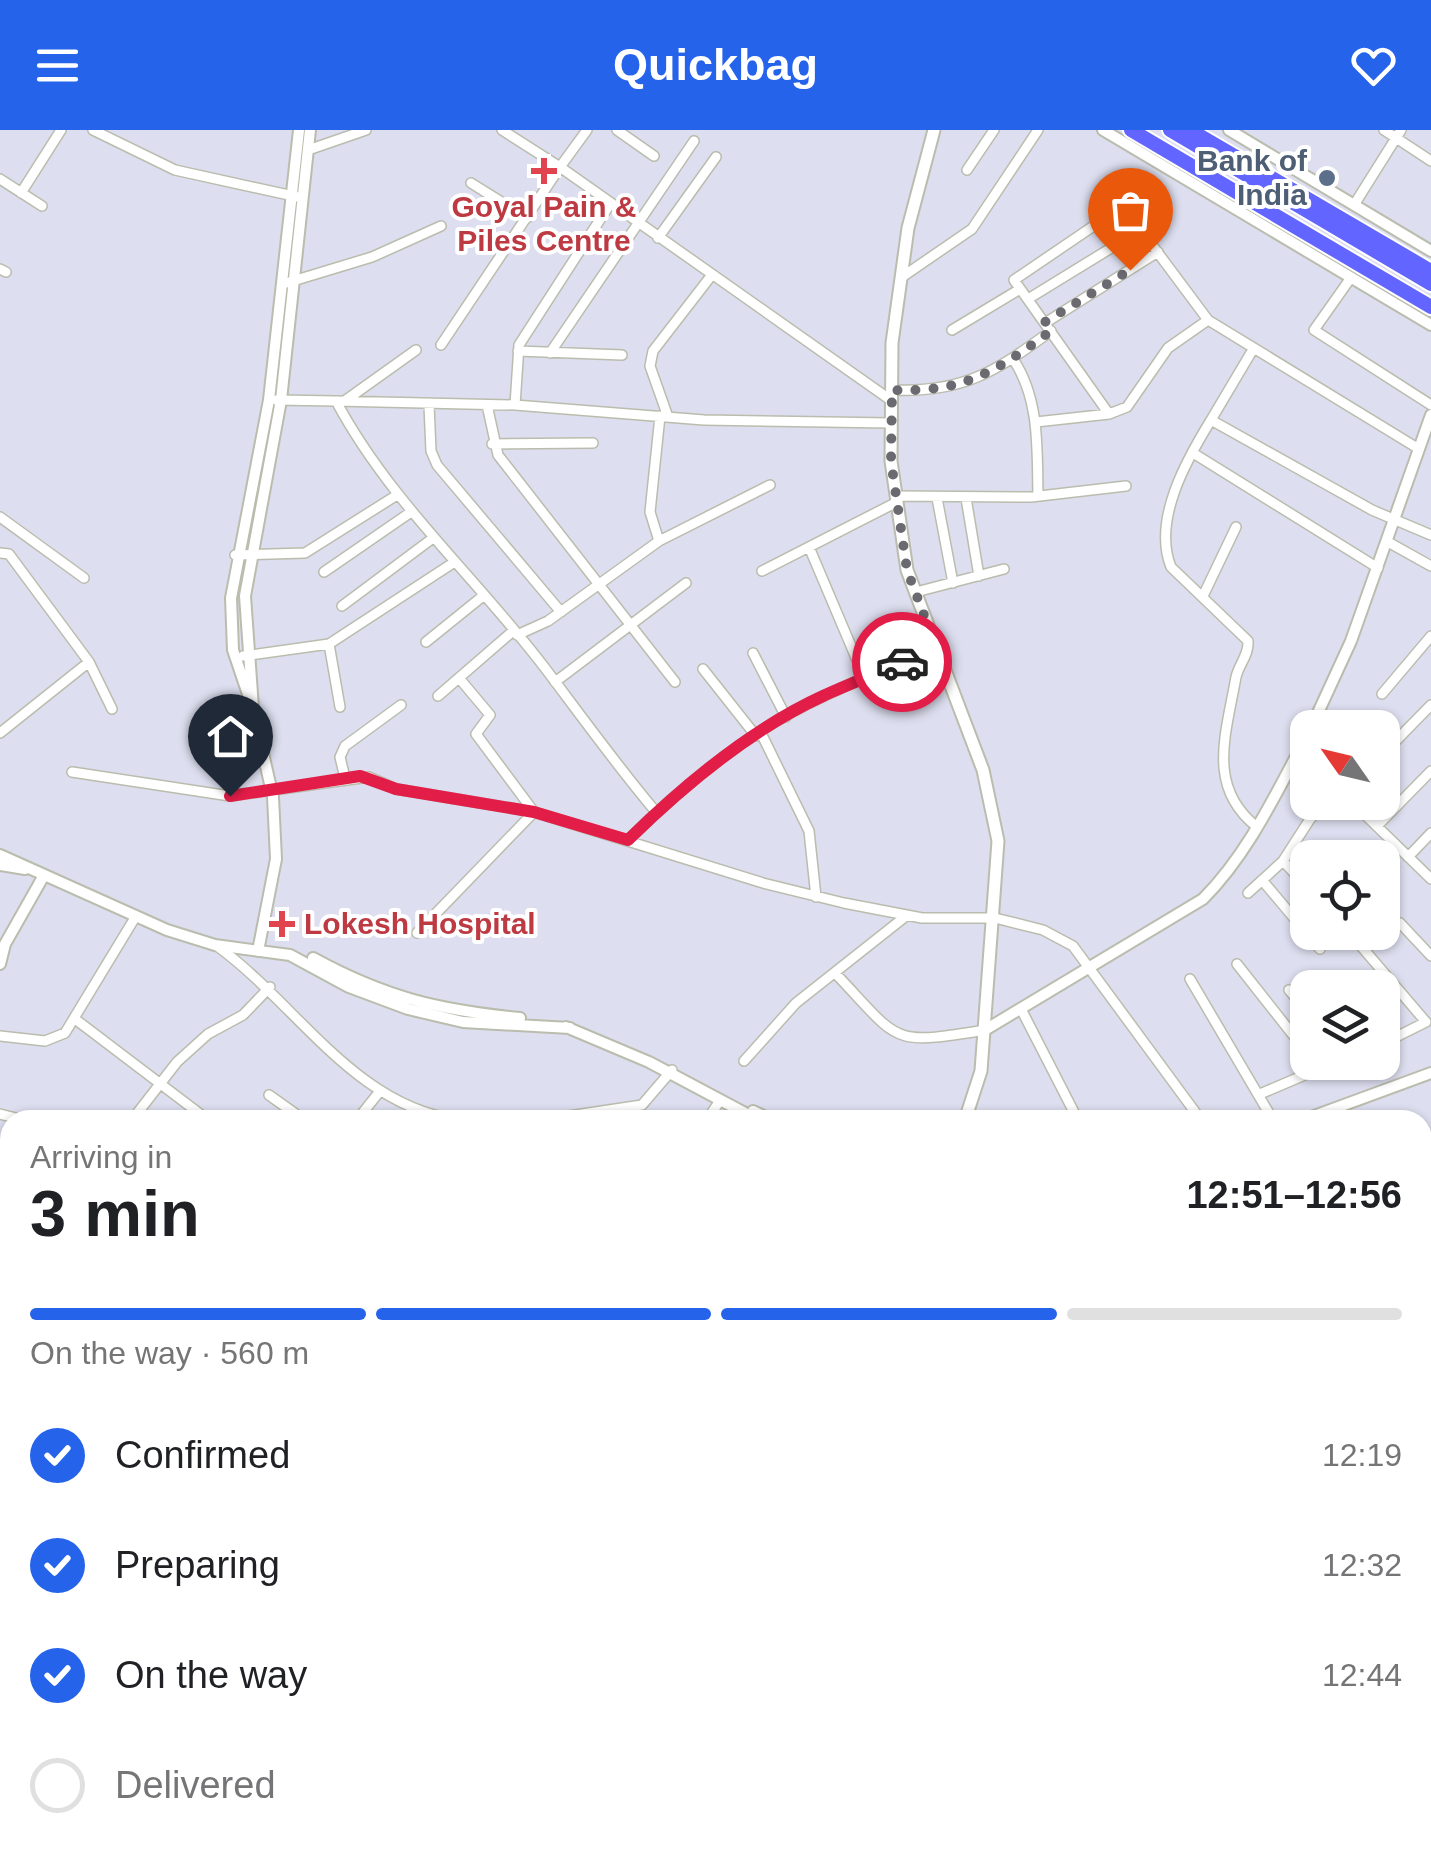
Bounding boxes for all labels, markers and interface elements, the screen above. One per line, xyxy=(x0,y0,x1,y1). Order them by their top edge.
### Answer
icon: menu xyxy=(30,38,85,93)
icon: heart xyxy=(1346,38,1401,93)
text: Quickbag xyxy=(613,39,818,90)
place label: Bank of India xyxy=(1197,144,1308,211)
marker: Goyal Pain & Piles Centre xyxy=(531,158,557,184)
marker: Bank of India xyxy=(1316,167,1338,189)
pin xyxy=(1088,168,1173,271)
icon: bag xyxy=(1103,183,1158,238)
place label: Goyal Pain & Piles Centre xyxy=(451,190,637,257)
courier xyxy=(852,612,952,712)
icon: car xyxy=(875,635,930,690)
pin xyxy=(188,694,273,797)
icon: home xyxy=(203,709,258,764)
north arrow xyxy=(1290,710,1400,820)
map controls xyxy=(1290,710,1400,1080)
button: locate xyxy=(1290,840,1400,950)
place label: Lokesh Hospital xyxy=(304,907,536,940)
marker: Lokesh Hospital xyxy=(269,911,295,937)
button: layers xyxy=(1290,970,1400,1080)
text: Arriving in xyxy=(30,1139,172,1175)
text: 12:51–12:56 xyxy=(1186,1174,1402,1216)
text: 3 min xyxy=(30,1177,200,1250)
text: On the way · 560 m xyxy=(30,1335,309,1371)
icon: check xyxy=(30,1428,85,1483)
text: Confirmed xyxy=(115,1434,290,1476)
text: 12:19 xyxy=(1322,1437,1402,1473)
icon: check xyxy=(30,1538,85,1593)
text: Preparing xyxy=(115,1544,280,1586)
text: 12:32 xyxy=(1322,1547,1402,1583)
icon: check xyxy=(30,1648,85,1703)
text: On the way xyxy=(115,1654,307,1696)
text: 12:44 xyxy=(1322,1657,1402,1693)
text: Delivered xyxy=(115,1764,276,1806)

